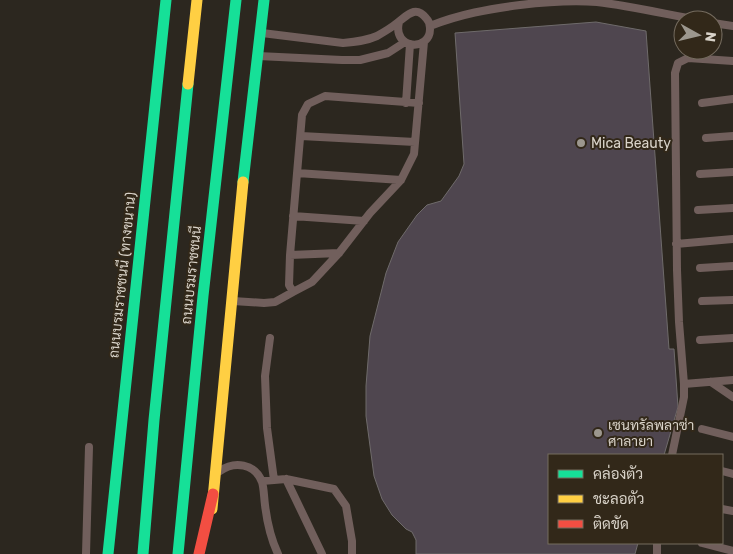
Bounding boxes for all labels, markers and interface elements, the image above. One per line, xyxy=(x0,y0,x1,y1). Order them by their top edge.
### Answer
north arrow xyxy=(673,10,723,60)
text: N xyxy=(701,31,719,43)
place label: Mica Beauty xyxy=(591,135,671,152)
marker: Mica Beauty xyxy=(575,137,587,149)
street label: ถนนบรมราชชนนี (ทางขนาน) xyxy=(104,191,140,359)
street label: ถนนบรมราชชนนี xyxy=(177,225,205,325)
place label: เซนทรัลพลาซ่า ศาลายา xyxy=(608,417,694,450)
marker: เซนทรัลพลาซ่า ศาลายา xyxy=(592,427,604,439)
legend xyxy=(548,454,723,544)
text: คล่องตัว xyxy=(593,464,643,483)
text: ชะลอตัว xyxy=(593,490,644,508)
text: ติดขัด xyxy=(593,515,629,533)

